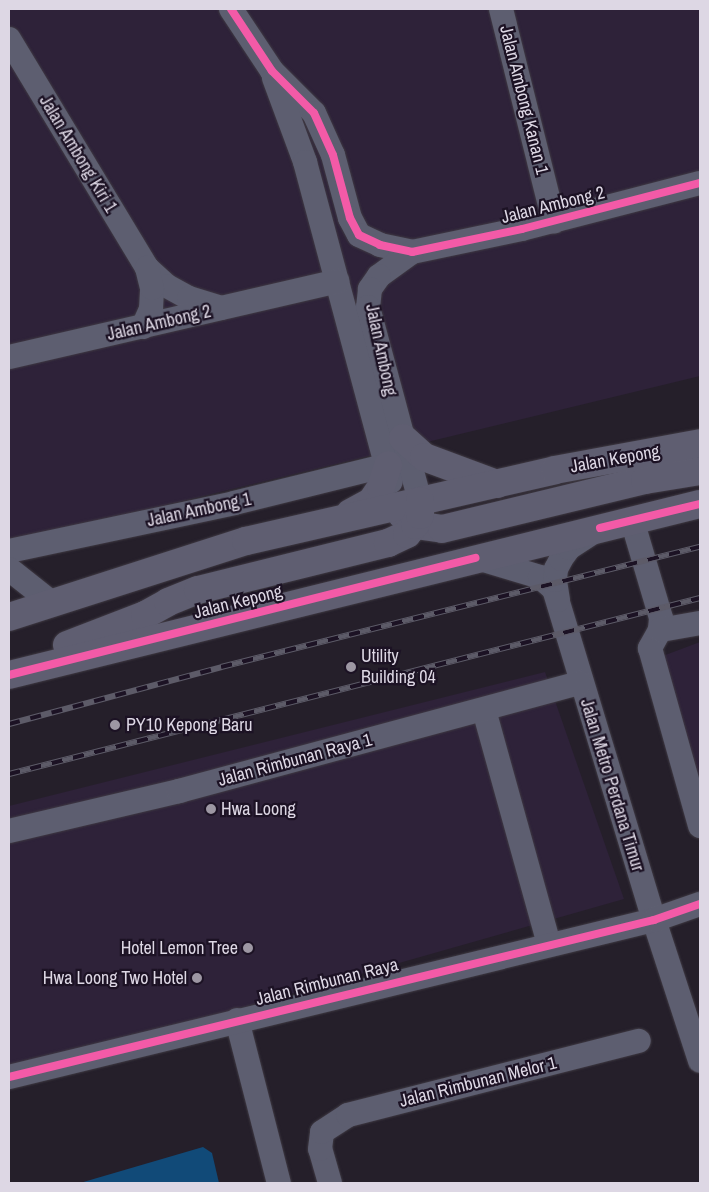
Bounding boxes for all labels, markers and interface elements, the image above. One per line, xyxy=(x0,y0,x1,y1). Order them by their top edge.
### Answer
street label: Jalan Ambong Kanan 1 xyxy=(495,23,553,177)
street label: Jalan Ambong Kiri 1 xyxy=(34,91,122,217)
street label: Jalan Ambong 2 xyxy=(499,182,607,228)
street label: Jalan Ambong 2 xyxy=(105,300,213,346)
street label: Jalan Ambong xyxy=(361,302,401,398)
street label: Jalan Kepong xyxy=(569,441,661,477)
street label: Jalan Ambong 1 xyxy=(145,488,253,532)
street label: Jalan Kepong xyxy=(192,581,284,623)
place label: Utility Building 04 xyxy=(361,646,436,689)
marker: Utility Building 04 xyxy=(345,661,357,673)
street label: Jalan Metro Perdana Timur xyxy=(575,696,649,874)
place label: PY10 Kepong Baru xyxy=(126,714,252,736)
marker: PY10 Kepong Baru xyxy=(108,718,122,732)
street label: Jalan Rimbunan Raya 1 xyxy=(216,729,374,791)
place label: Hwa Loong xyxy=(221,798,296,820)
marker: Hwa Loong xyxy=(205,803,217,815)
place label: Hotel Lemon Tree xyxy=(120,937,238,959)
marker: Hotel Lemon Tree xyxy=(242,942,254,954)
street label: Jalan Rimbunan Raya xyxy=(254,954,400,1010)
place label: Hwa Loong Two Hotel xyxy=(43,967,187,989)
marker: Hwa Loong Two Hotel xyxy=(191,972,203,984)
street label: Jalan Rimbunan Melor 1 xyxy=(397,1052,559,1112)

